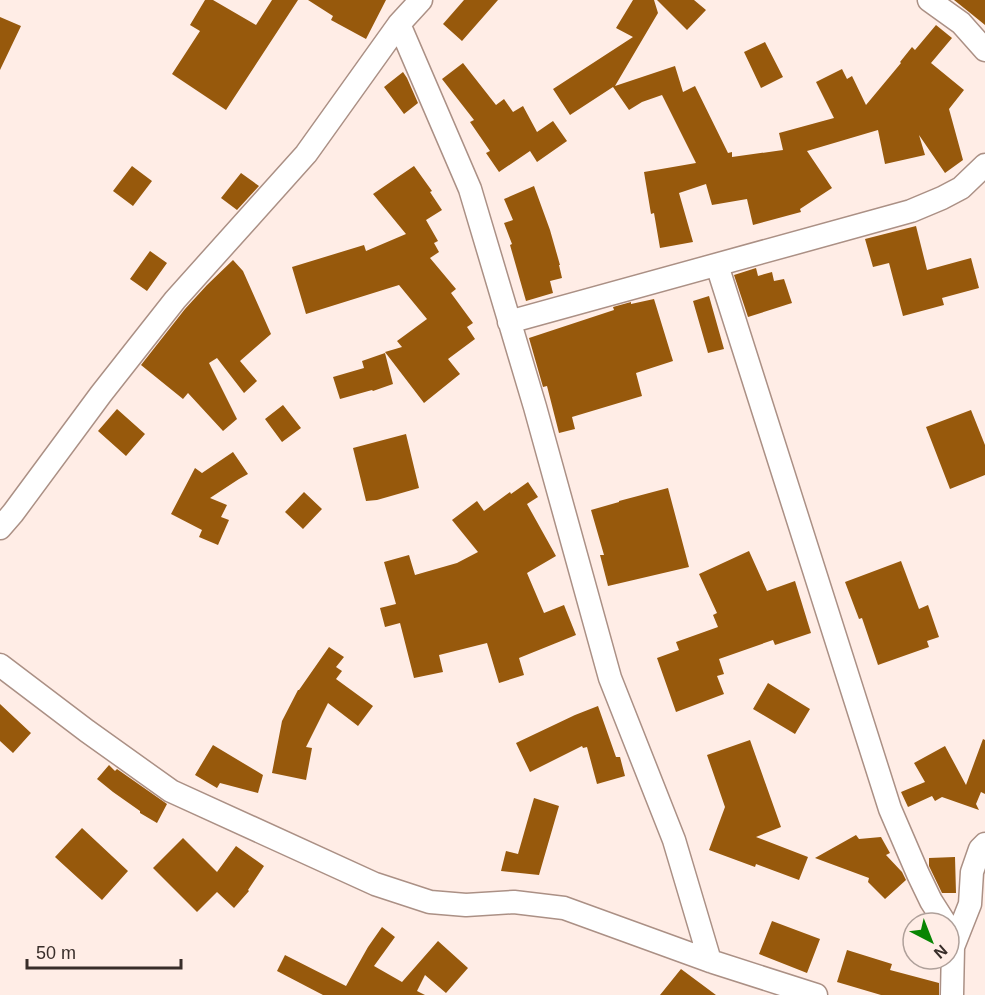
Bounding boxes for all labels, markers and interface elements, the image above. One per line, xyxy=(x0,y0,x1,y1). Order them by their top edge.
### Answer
north arrow xyxy=(901,911,961,971)
scale bar xyxy=(27,932,182,970)
text: N xyxy=(931,942,951,962)
text: 50 m xyxy=(36,943,76,963)

